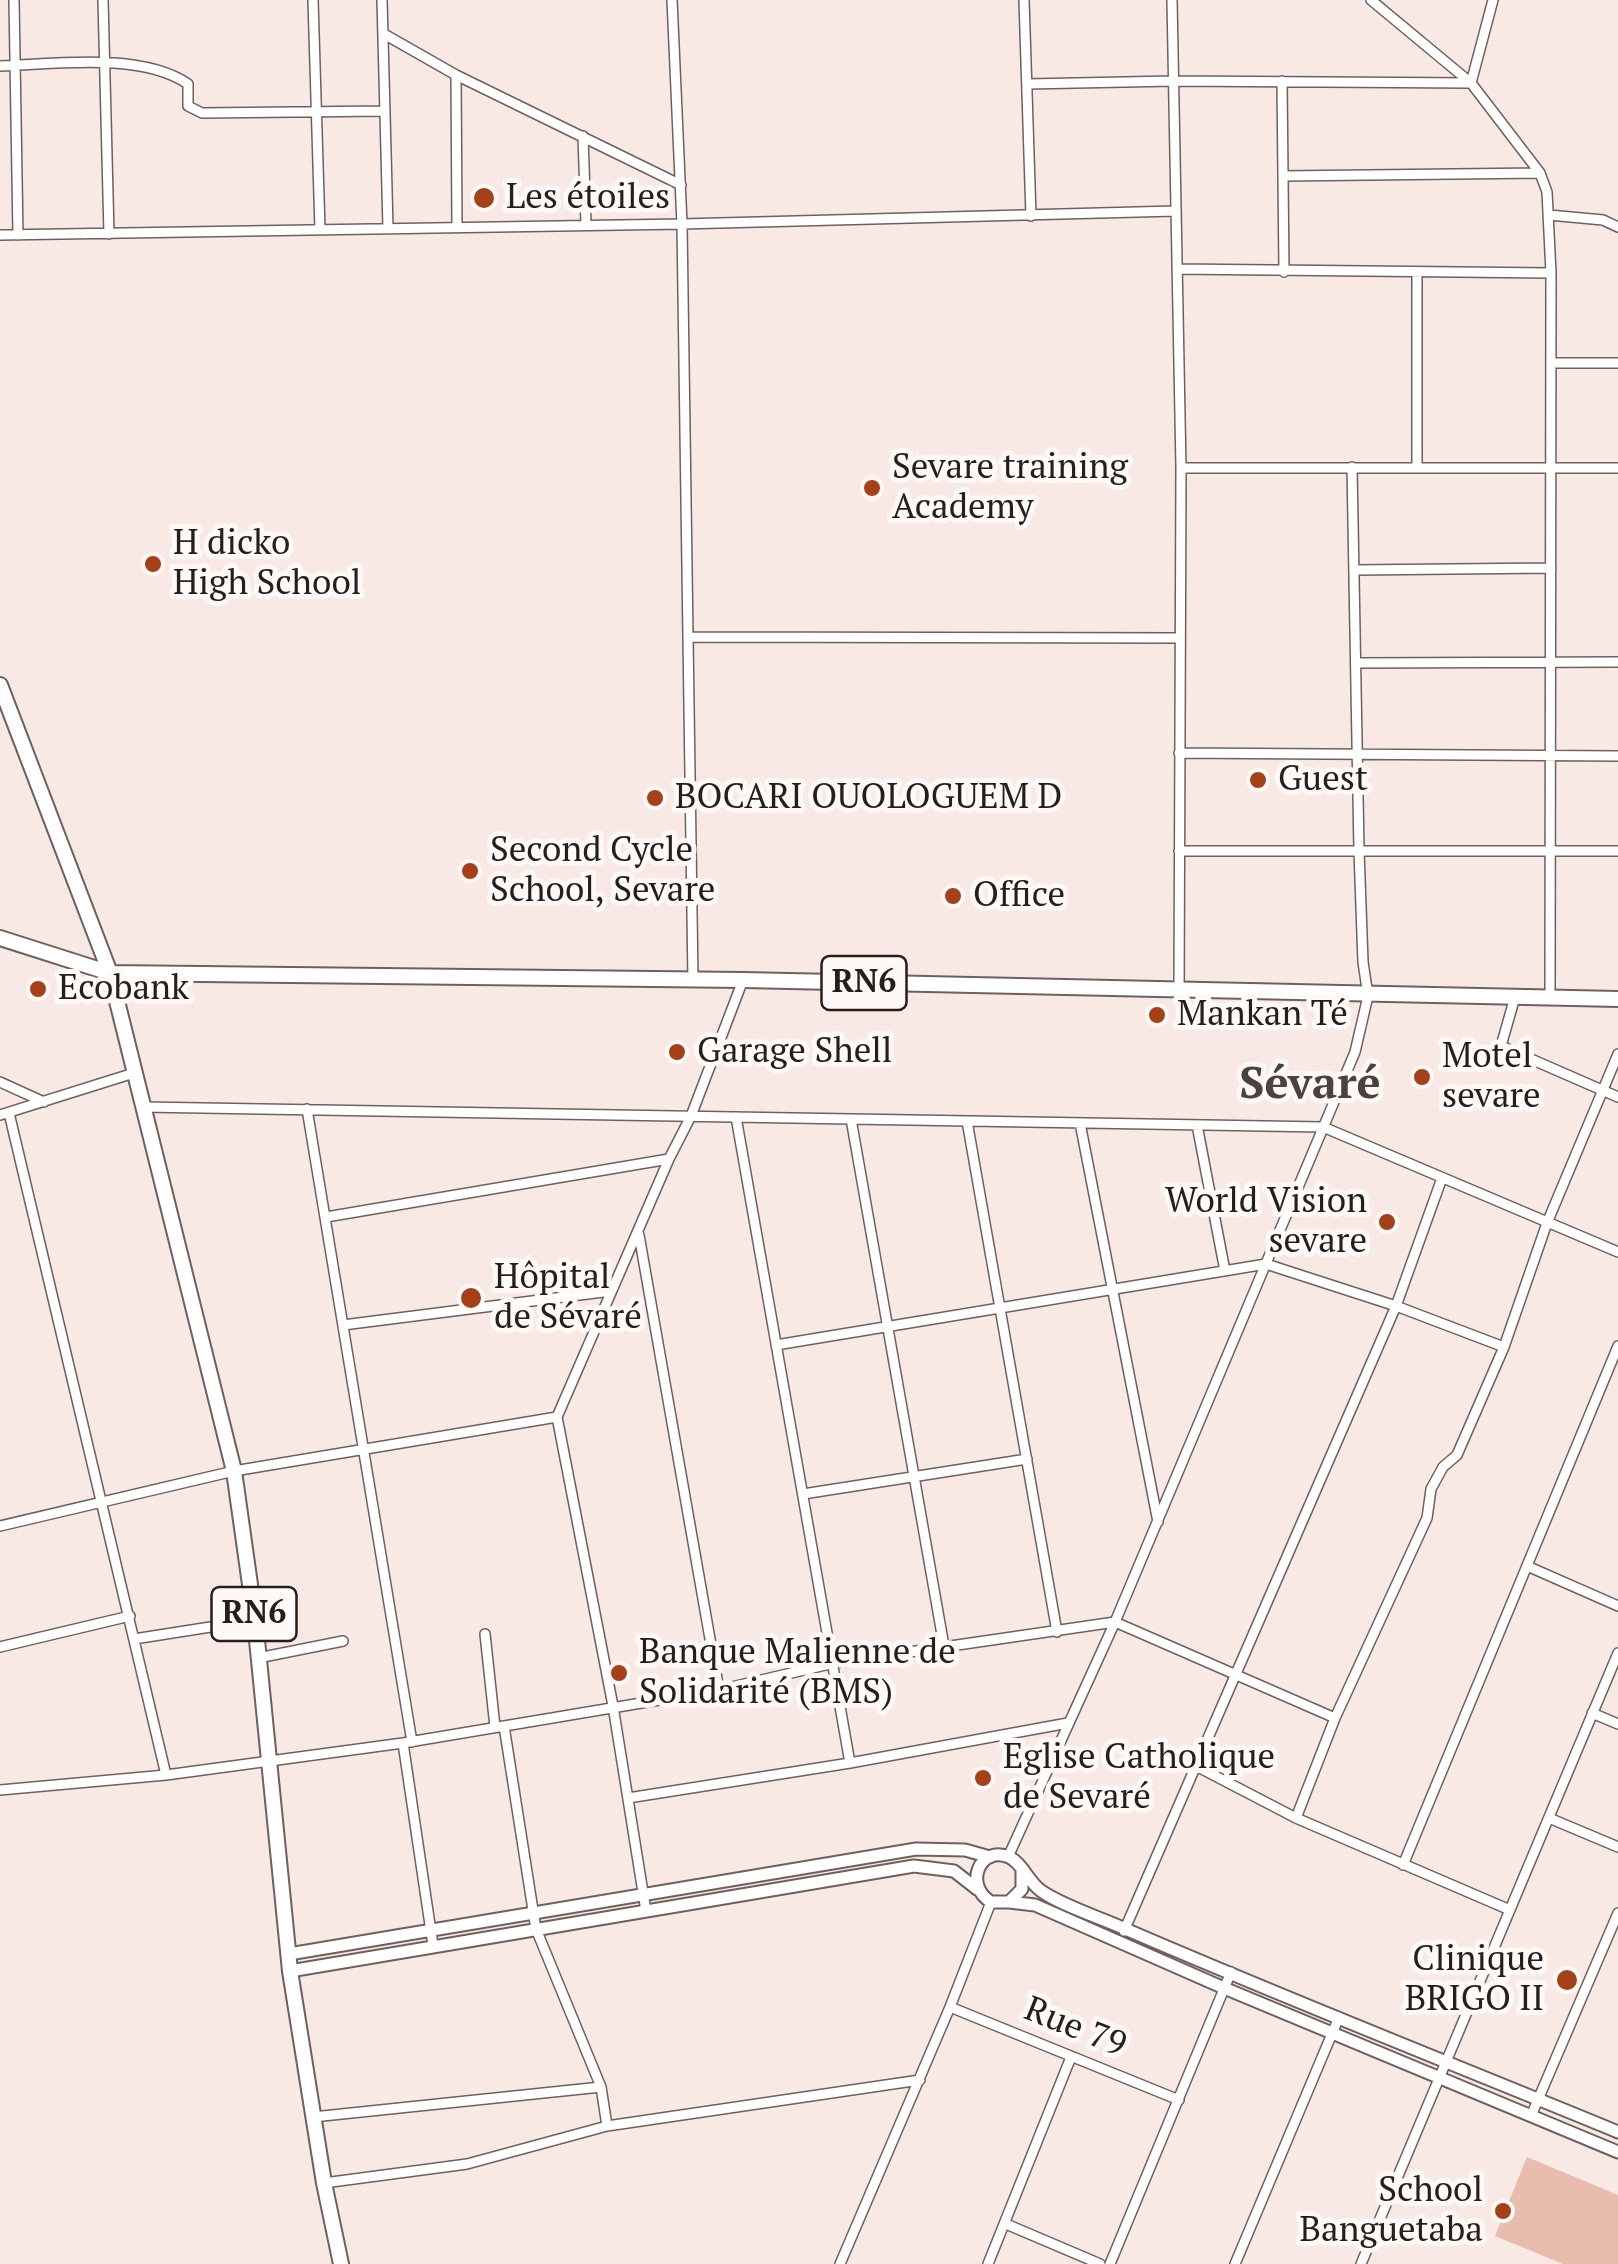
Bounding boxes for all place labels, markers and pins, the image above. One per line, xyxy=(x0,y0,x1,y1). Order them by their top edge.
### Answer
place label: Les étoiles xyxy=(506,177,670,219)
marker: Les étoiles xyxy=(471,185,497,211)
place label: Sevare training Academy xyxy=(892,447,1128,529)
marker: Sevare training Academy xyxy=(861,477,883,499)
place label: H dicko High School xyxy=(173,523,361,605)
marker: H dicko High School xyxy=(142,553,164,575)
place label: Guest xyxy=(1278,759,1368,801)
marker: Guest xyxy=(1247,769,1269,791)
place label: BOCARI OUOLOGUEM D xyxy=(675,777,1062,819)
marker: BOCARI OUOLOGUEM D xyxy=(644,787,666,809)
place label: Second Cycle School, Sevare xyxy=(490,830,715,912)
marker: Second Cycle School, Sevare xyxy=(459,860,481,882)
place label: Office xyxy=(973,875,1065,917)
marker: Office xyxy=(942,885,964,907)
place label: Ecobank xyxy=(58,968,189,1010)
marker: Ecobank xyxy=(27,978,49,1000)
place label: Mankan Té xyxy=(1177,994,1348,1036)
marker: Mankan Té xyxy=(1146,1004,1168,1026)
place label: Garage Shell xyxy=(697,1031,892,1073)
place label: Motel sevare xyxy=(1442,1036,1541,1118)
marker: Garage Shell xyxy=(666,1041,688,1063)
marker: Motel sevare xyxy=(1411,1066,1433,1088)
place label: World Vision sevare xyxy=(1165,1181,1367,1263)
marker: World Vision sevare xyxy=(1376,1211,1398,1233)
place label: Hôpital de Sévaré xyxy=(494,1257,642,1339)
marker: Hôpital de Sévaré xyxy=(458,1285,484,1311)
place label: Banque Malienne de Solidarité (BMS) xyxy=(639,1632,956,1714)
marker: Banque Malienne de Solidarité (BMS) xyxy=(608,1662,630,1684)
place label: Eglise Catholique de Sevaré xyxy=(1003,1737,1275,1819)
marker: Eglise Catholique de Sevaré xyxy=(972,1767,994,1789)
place label: Clinique BRIGO II xyxy=(1405,1939,1544,2021)
marker: Clinique BRIGO II xyxy=(1554,1967,1580,1993)
place label: School Banguetaba xyxy=(1299,2170,1483,2252)
marker: School Banguetaba xyxy=(1492,2200,1514,2222)

